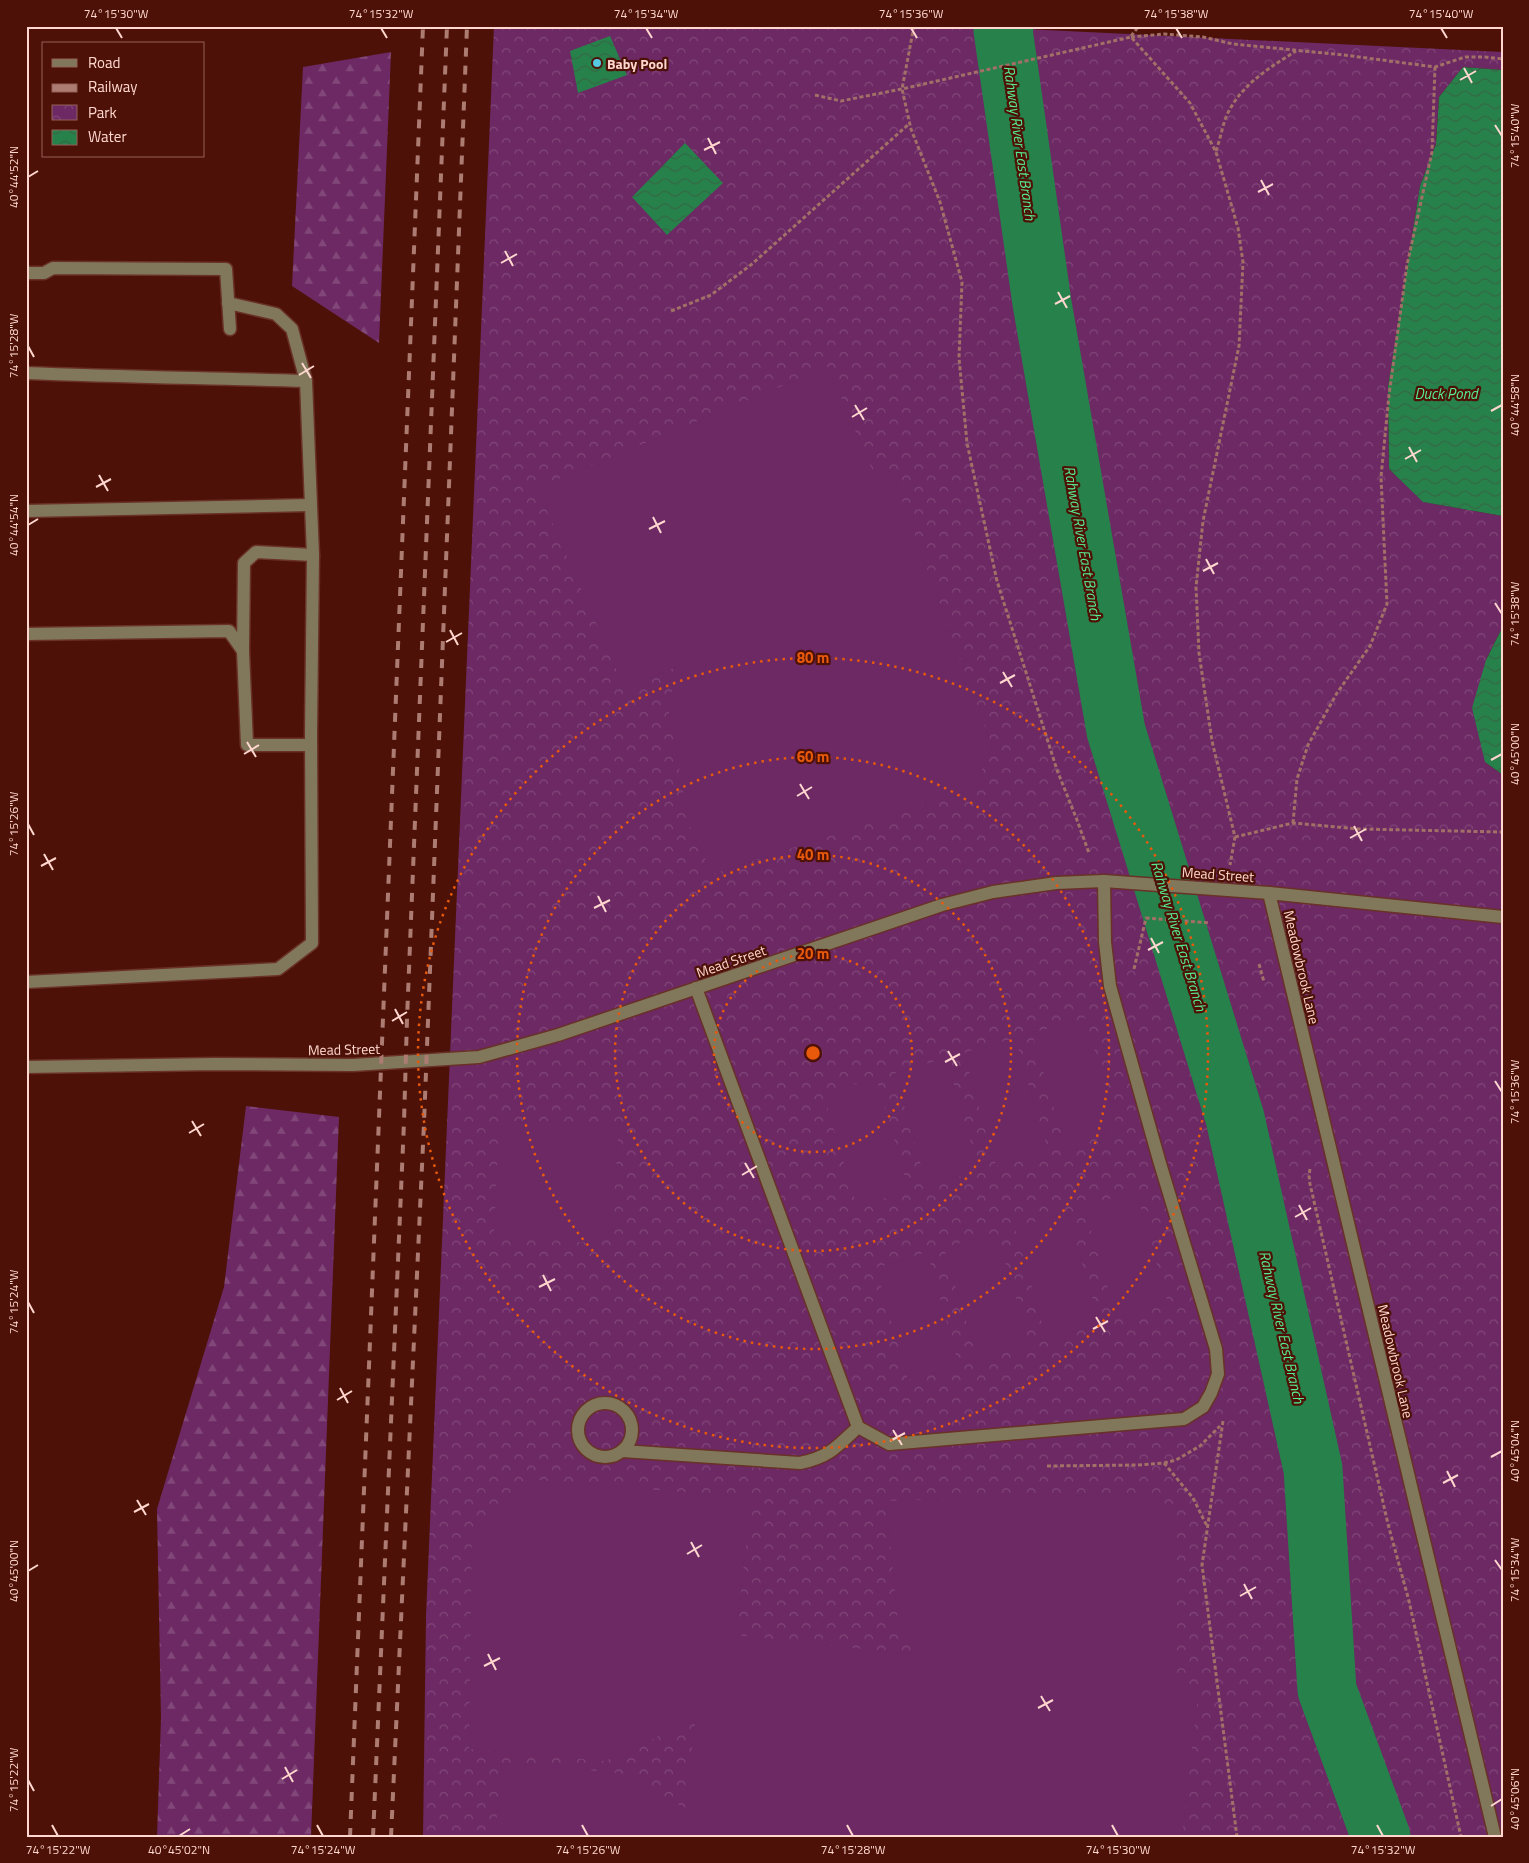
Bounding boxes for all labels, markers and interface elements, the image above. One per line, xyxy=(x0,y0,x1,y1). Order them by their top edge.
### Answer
text: 74°15'30"W xyxy=(84,4,149,23)
text: 74°15'32"W xyxy=(349,4,414,23)
text: 74°15'34"W xyxy=(614,4,679,23)
text: 74°15'36"W xyxy=(879,4,944,23)
text: 74°15'38"W xyxy=(1144,4,1209,23)
text: 74°15'40"W xyxy=(1409,4,1474,23)
legend xyxy=(42,42,205,158)
text: Road xyxy=(88,51,120,74)
place label: Baby Pool xyxy=(607,53,667,74)
marker: Baby Pool xyxy=(591,57,603,69)
water label: Rahway River East Branch xyxy=(998,64,1042,222)
text: Railway xyxy=(88,75,138,98)
text: Park xyxy=(88,101,117,124)
text: 74°15'40"W xyxy=(1505,103,1524,168)
text: Water xyxy=(88,125,127,148)
text: 40°44'52"N xyxy=(4,146,23,208)
text: 74°15'28"W xyxy=(4,313,23,378)
text: 40°44'58"N xyxy=(1505,374,1524,436)
water label: Duck Pond xyxy=(1414,382,1479,405)
water label: Rahway River East Branch xyxy=(1058,464,1108,622)
text: 40°44'54"N xyxy=(4,494,23,556)
text: 74°15'38"W xyxy=(1505,581,1524,646)
text: 80 m xyxy=(797,646,829,669)
text: 40°45'00"N xyxy=(1505,723,1524,785)
text: 60 m xyxy=(797,745,829,768)
text: 74°15'26"W xyxy=(4,791,23,856)
text: 40 m xyxy=(797,843,829,866)
water label: Rahway River East Branch xyxy=(1145,858,1213,1014)
street label: Mead Street xyxy=(1181,861,1255,887)
street label: Meadowbrook Lane xyxy=(1279,908,1325,1026)
street label: Mead Street xyxy=(693,939,769,983)
text: 20 m xyxy=(797,942,829,965)
street label: Mead Street xyxy=(308,1038,380,1060)
centre of rings xyxy=(804,1044,822,1062)
text: 74°15'36"W xyxy=(1505,1059,1524,1124)
water label: Rahway River East Branch xyxy=(1253,1248,1311,1406)
text: 74°15'24"W xyxy=(4,1269,23,1334)
street label: Meadowbrook Lane xyxy=(1373,1302,1419,1420)
text: 40°45'04"N xyxy=(1505,1420,1524,1482)
text: 74°15'34"W xyxy=(1505,1537,1524,1602)
text: 40°45'00"N xyxy=(4,1540,23,1602)
text: 74°15'22"W xyxy=(4,1747,23,1812)
text: 40°45'06"N xyxy=(1505,1768,1524,1830)
text: 74°15'22"W xyxy=(26,1840,91,1859)
text: 40°45'02"N xyxy=(148,1840,210,1859)
text: 74°15'24"W xyxy=(291,1840,356,1859)
text: 74°15'26"W xyxy=(556,1840,621,1859)
text: 74°15'28"W xyxy=(821,1840,886,1859)
text: 74°15'30"W xyxy=(1086,1840,1151,1859)
text: 74°15'32"W xyxy=(1351,1840,1416,1859)

